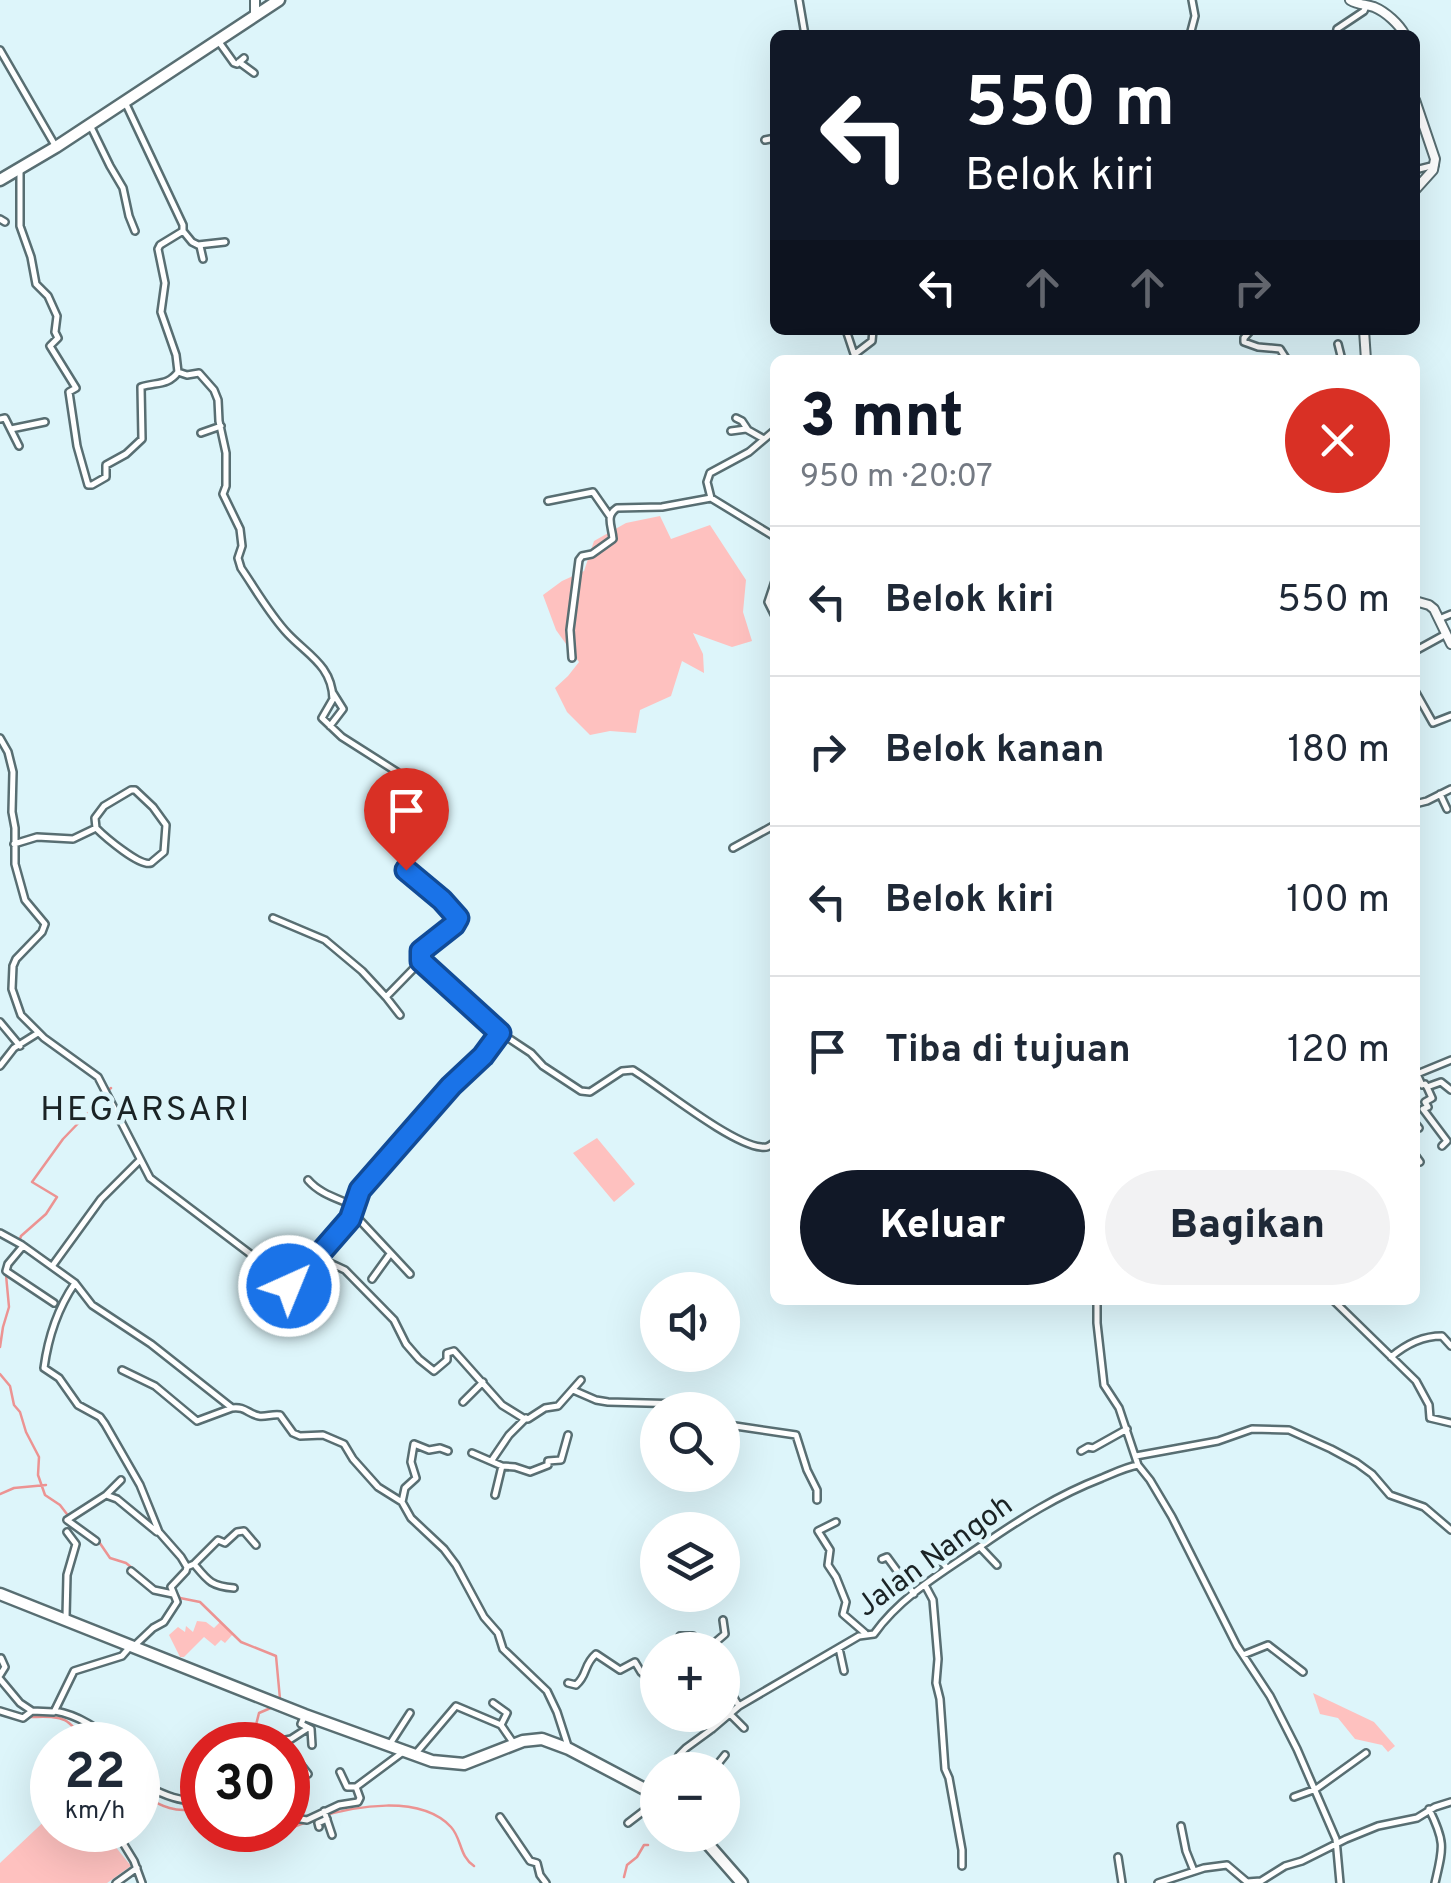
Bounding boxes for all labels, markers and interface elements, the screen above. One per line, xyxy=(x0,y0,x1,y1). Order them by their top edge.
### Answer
text: 550 m xyxy=(965,62,1175,151)
icon: left xyxy=(800,70,930,200)
text: Belok kiri xyxy=(965,149,1155,206)
icon: left xyxy=(910,260,965,315)
icon: ahead xyxy=(1015,260,1070,315)
icon: ahead xyxy=(1120,260,1175,315)
icon: right xyxy=(1225,260,1280,315)
text: 3 mnt xyxy=(800,382,964,458)
button: close xyxy=(1285,388,1390,493)
text: 950 m · 20:07 xyxy=(800,458,993,498)
icon: left xyxy=(800,574,855,629)
text: Belok kiri xyxy=(885,577,1054,626)
text: 550 m xyxy=(1277,577,1390,626)
icon: right xyxy=(800,724,855,779)
text: Belok kanan xyxy=(885,727,1104,776)
text: 180 m xyxy=(1287,727,1390,776)
pin xyxy=(364,768,449,871)
icon: arrive xyxy=(379,783,434,838)
icon: left xyxy=(800,874,855,929)
text: Belok kiri xyxy=(885,877,1054,926)
text: 100 m xyxy=(1286,877,1390,926)
icon: arrive xyxy=(800,1024,855,1079)
text: Tiba di tujuan xyxy=(885,1027,1131,1076)
text: 120 m xyxy=(1287,1027,1390,1076)
district label: HEGARSARI xyxy=(40,1089,252,1133)
button: Keluar xyxy=(800,1170,1085,1285)
button: Bagikan xyxy=(1105,1170,1390,1285)
position arrow xyxy=(237,1234,341,1338)
map controls xyxy=(640,1272,740,1852)
button: sound xyxy=(640,1272,740,1372)
button: search xyxy=(640,1392,740,1492)
street label: Jalan Nangoh xyxy=(850,1488,1021,1626)
button: layers xyxy=(640,1512,740,1612)
button: + xyxy=(640,1632,740,1732)
speed limit sign: 30 xyxy=(180,1722,310,1852)
text: 22 xyxy=(64,1743,126,1806)
button: − xyxy=(640,1752,740,1852)
text: km/h xyxy=(65,1796,125,1828)

